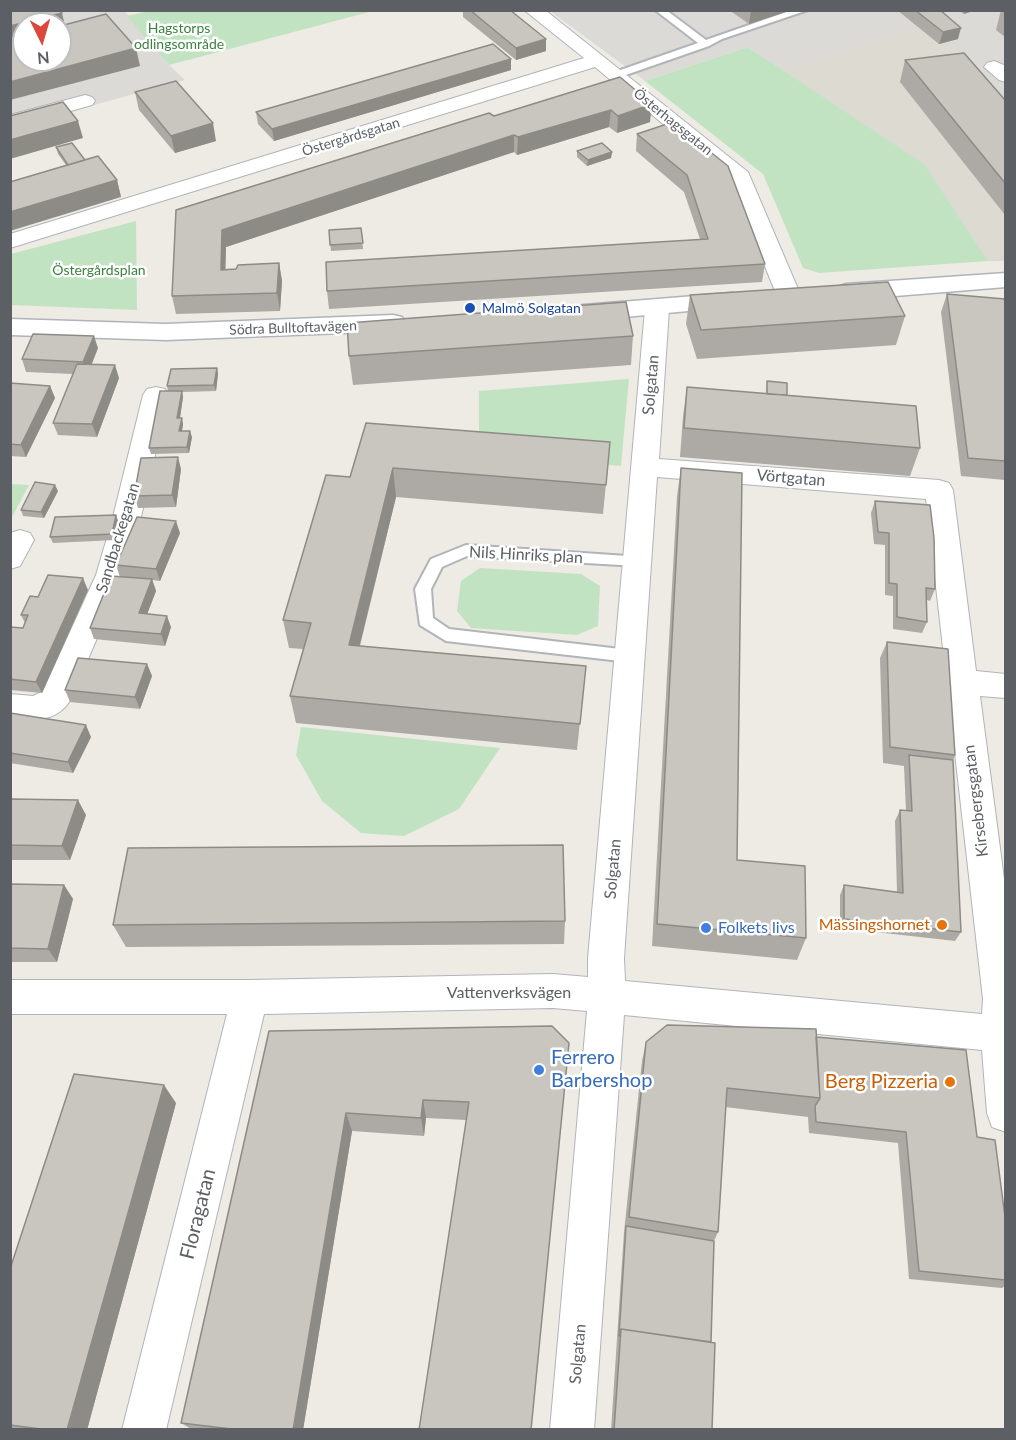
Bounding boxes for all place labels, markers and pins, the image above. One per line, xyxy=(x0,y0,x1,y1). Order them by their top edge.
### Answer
place label: Malmö Solgatan xyxy=(482,300,581,316)
marker: Malmö Solgatan xyxy=(463,301,477,315)
place label: Mässingshornet xyxy=(819,915,930,935)
place label: Folkets livs xyxy=(718,918,795,938)
marker: Mässingshornet xyxy=(935,918,949,932)
marker: Folkets livs xyxy=(699,921,713,935)
place label: Ferrero Barbershop xyxy=(551,1046,652,1093)
marker: Ferrero Barbershop xyxy=(532,1063,546,1077)
place label: Berg Pizzeria xyxy=(825,1070,938,1094)
marker: Berg Pizzeria xyxy=(943,1075,957,1089)

